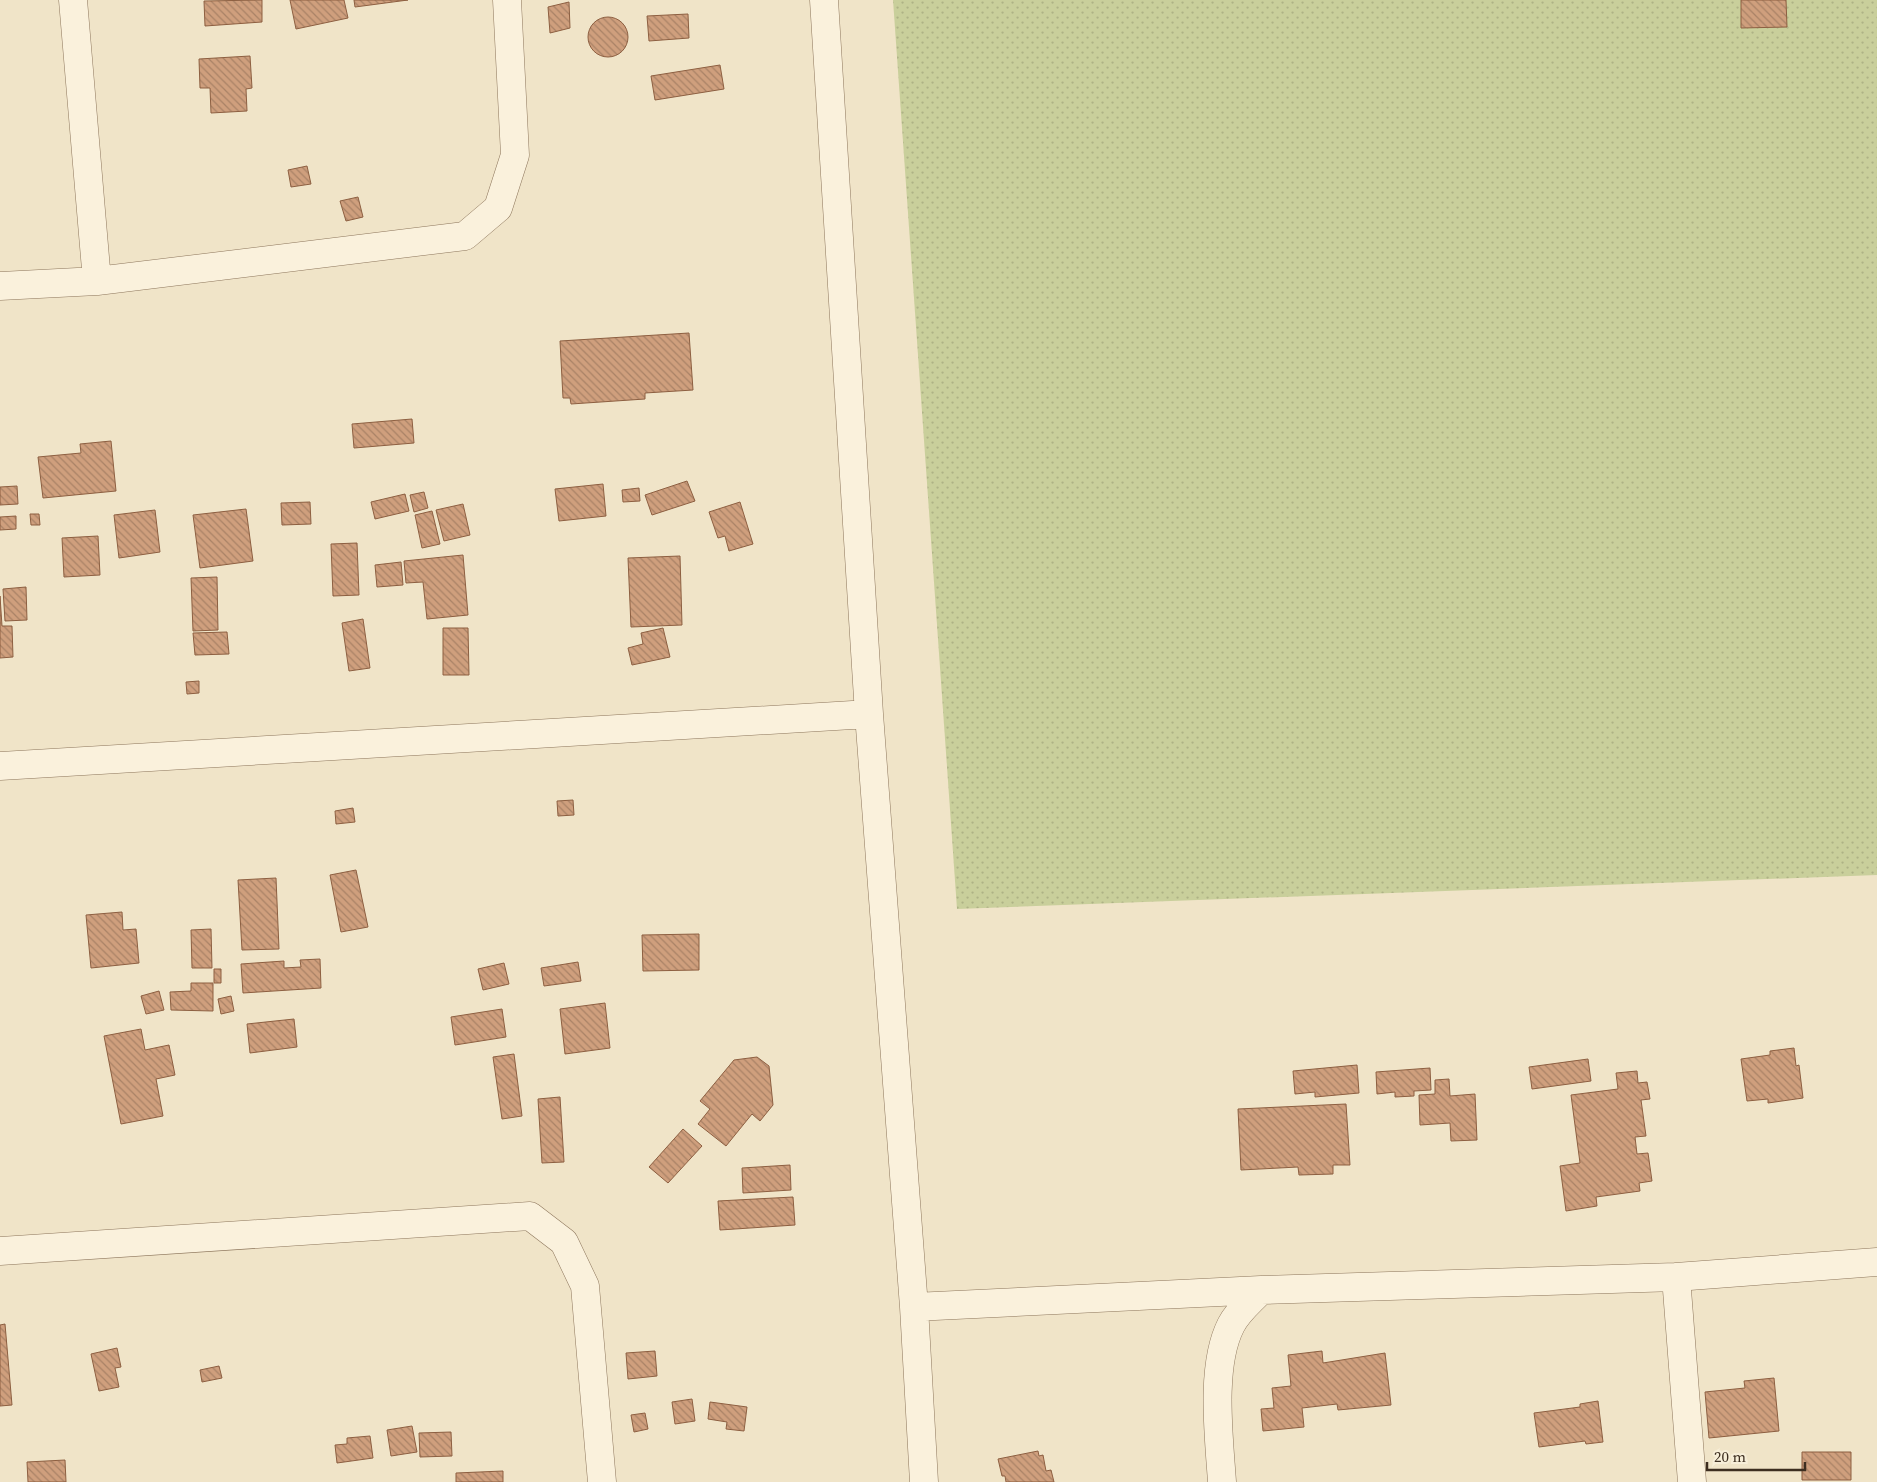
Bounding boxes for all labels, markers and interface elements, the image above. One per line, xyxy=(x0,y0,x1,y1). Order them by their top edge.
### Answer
scale bar xyxy=(1707,1440,1804,1472)
text: 20 m xyxy=(1714,1446,1746,1467)

